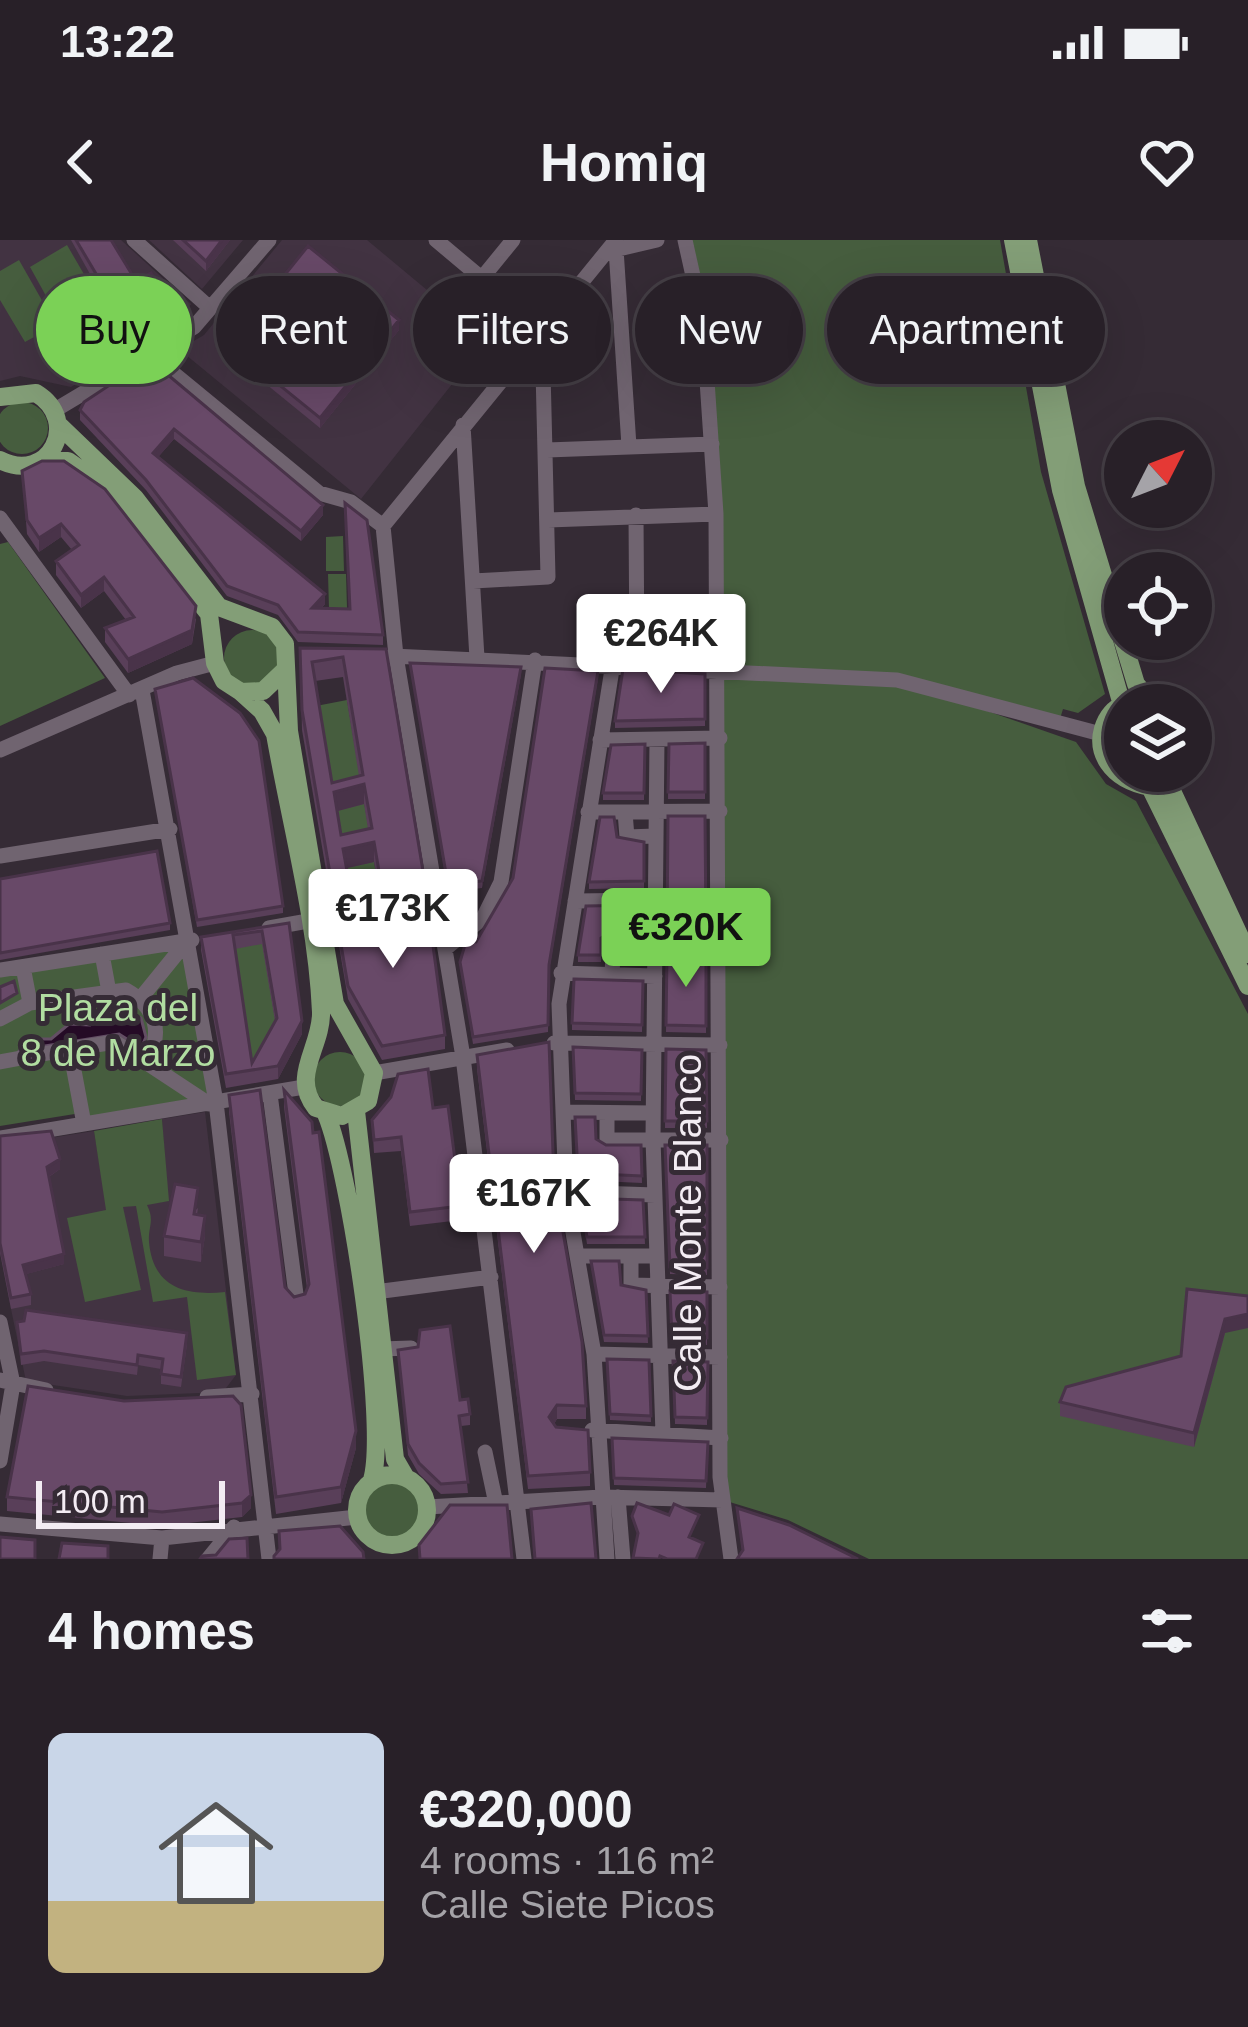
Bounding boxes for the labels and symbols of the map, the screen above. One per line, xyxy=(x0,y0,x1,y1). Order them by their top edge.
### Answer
north arrow xyxy=(1104,420,1212,528)
pin: €264K xyxy=(577,594,745,696)
pin: €173K xyxy=(309,869,477,971)
pin: €320K xyxy=(602,888,770,990)
park label: Plaza del 8 de Marzo xyxy=(20,986,216,1074)
street label: Calle Monte Blanco xyxy=(666,1054,709,1392)
pin: €167K xyxy=(450,1154,618,1256)
scale bar xyxy=(36,1475,225,1528)

